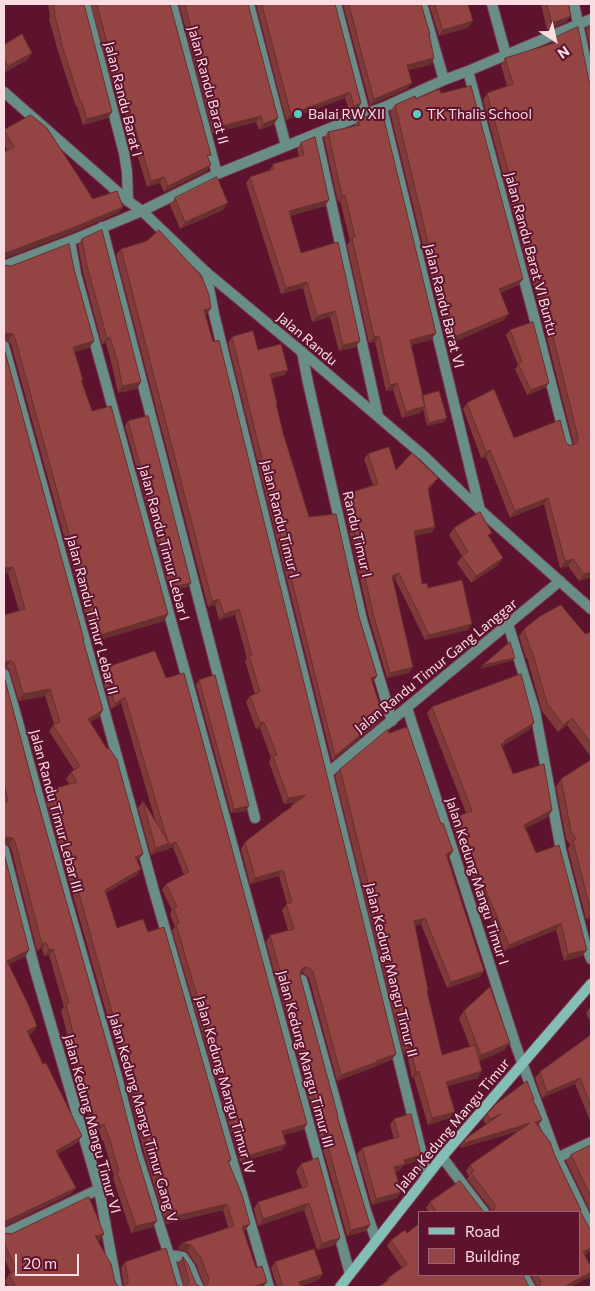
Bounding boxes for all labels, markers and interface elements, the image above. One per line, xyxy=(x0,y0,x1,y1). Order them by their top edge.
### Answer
north arrow xyxy=(530,15,580,65)
street label: Jalan Randu Barat II xyxy=(184,24,232,146)
street label: Jalan Randu Barat I xyxy=(101,40,145,158)
text: N xyxy=(555,43,573,63)
place label: Balai RW XII xyxy=(308,106,385,122)
place label: TK Thalis School xyxy=(427,106,532,122)
marker: Balai RW XII xyxy=(292,108,304,120)
marker: TK Thalis School xyxy=(411,108,423,120)
street label: Jalan Randu Barat VI Buntu xyxy=(501,170,561,338)
street label: Jalan Randu Barat VI xyxy=(420,242,468,370)
street label: Jalan Randu xyxy=(273,309,341,369)
street label: Jalan Randu Timur I xyxy=(257,458,303,580)
street label: Jalan Randu Timur Lebar I xyxy=(135,463,193,623)
street label: Randu Timur I xyxy=(339,489,375,579)
street label: Jalan Randu Timur Lebar II xyxy=(63,534,121,696)
street label: Jalan Randu Timur Gang Langgar xyxy=(351,595,521,737)
street label: Jalan Randu Timur Lebar III xyxy=(26,728,86,894)
street label: Jalan Kedung Mangu Timur I xyxy=(442,795,512,967)
street label: Jalan Kedung Mangu Timur II xyxy=(361,881,421,1059)
street label: Jalan Kedung Mangu Timur III xyxy=(273,969,337,1149)
street label: Jalan Kedung Mangu Timur IV xyxy=(191,994,259,1176)
street label: Jalan Kedung Mangu Timur Gang V xyxy=(105,1012,181,1224)
street label: Jalan Kedung Mangu Timur VI xyxy=(60,1033,124,1215)
street label: Jalan Kedung Mangu Timur xyxy=(392,1055,514,1195)
legend xyxy=(418,1211,580,1276)
text: Road xyxy=(465,1222,500,1240)
scale bar xyxy=(18,1244,81,1276)
text: Building xyxy=(465,1247,520,1265)
text: 20 m xyxy=(23,1254,57,1272)

